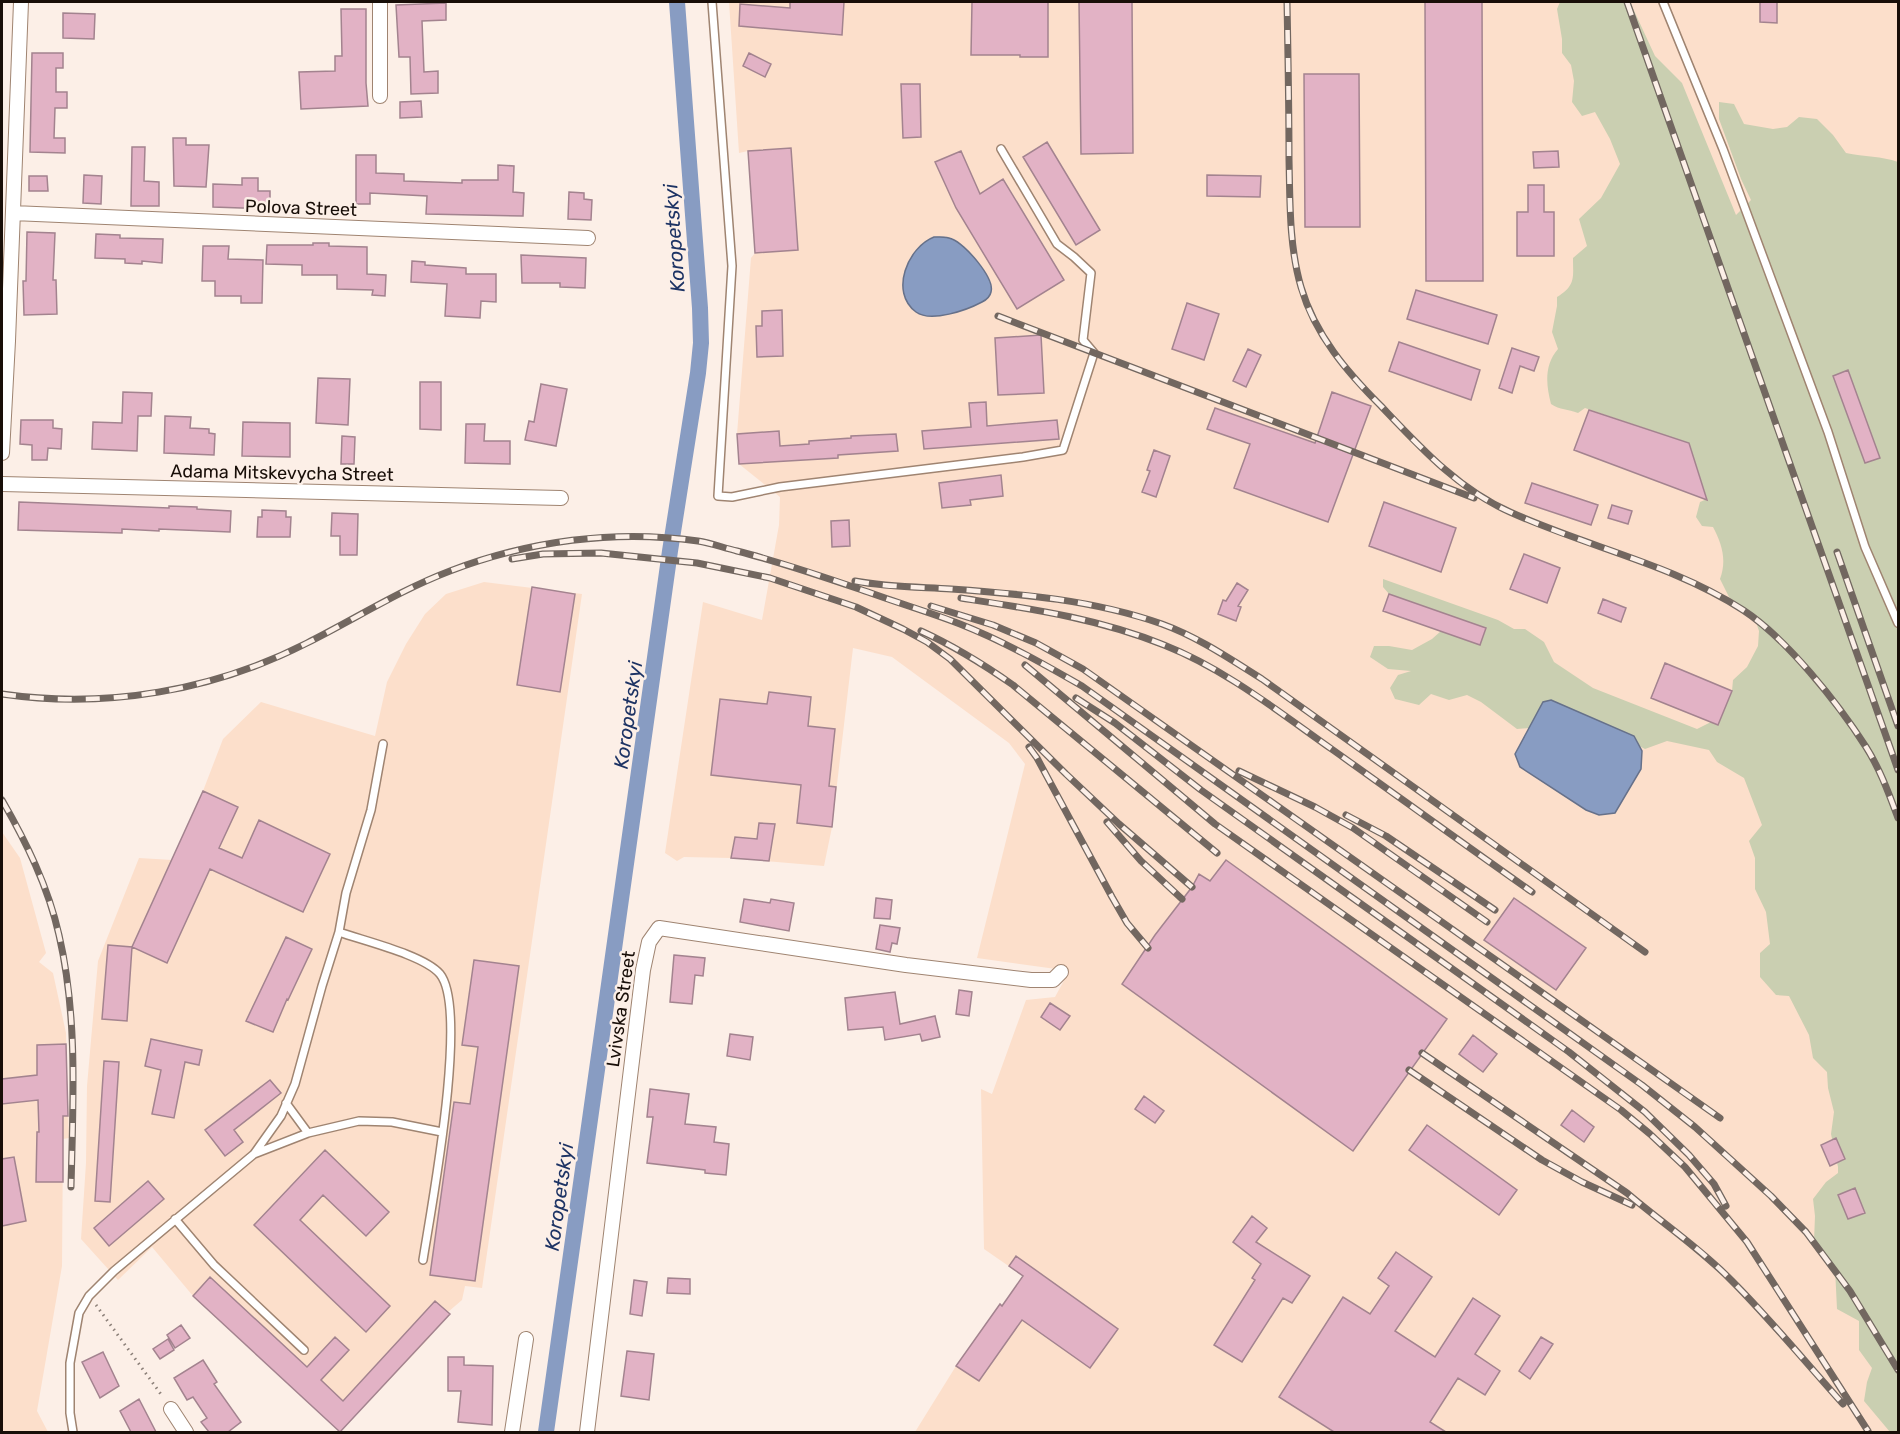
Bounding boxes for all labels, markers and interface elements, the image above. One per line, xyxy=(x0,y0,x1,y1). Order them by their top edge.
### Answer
water label: Koropetskyi xyxy=(658,182,690,293)
street label: Polova Street xyxy=(245,195,357,221)
street label: Adama Mitskevycha Street xyxy=(170,460,394,486)
water label: Koropetskyi xyxy=(609,658,648,770)
street label: Lvivska Street xyxy=(602,949,640,1069)
water label: Koropetskyi xyxy=(540,1140,579,1252)

